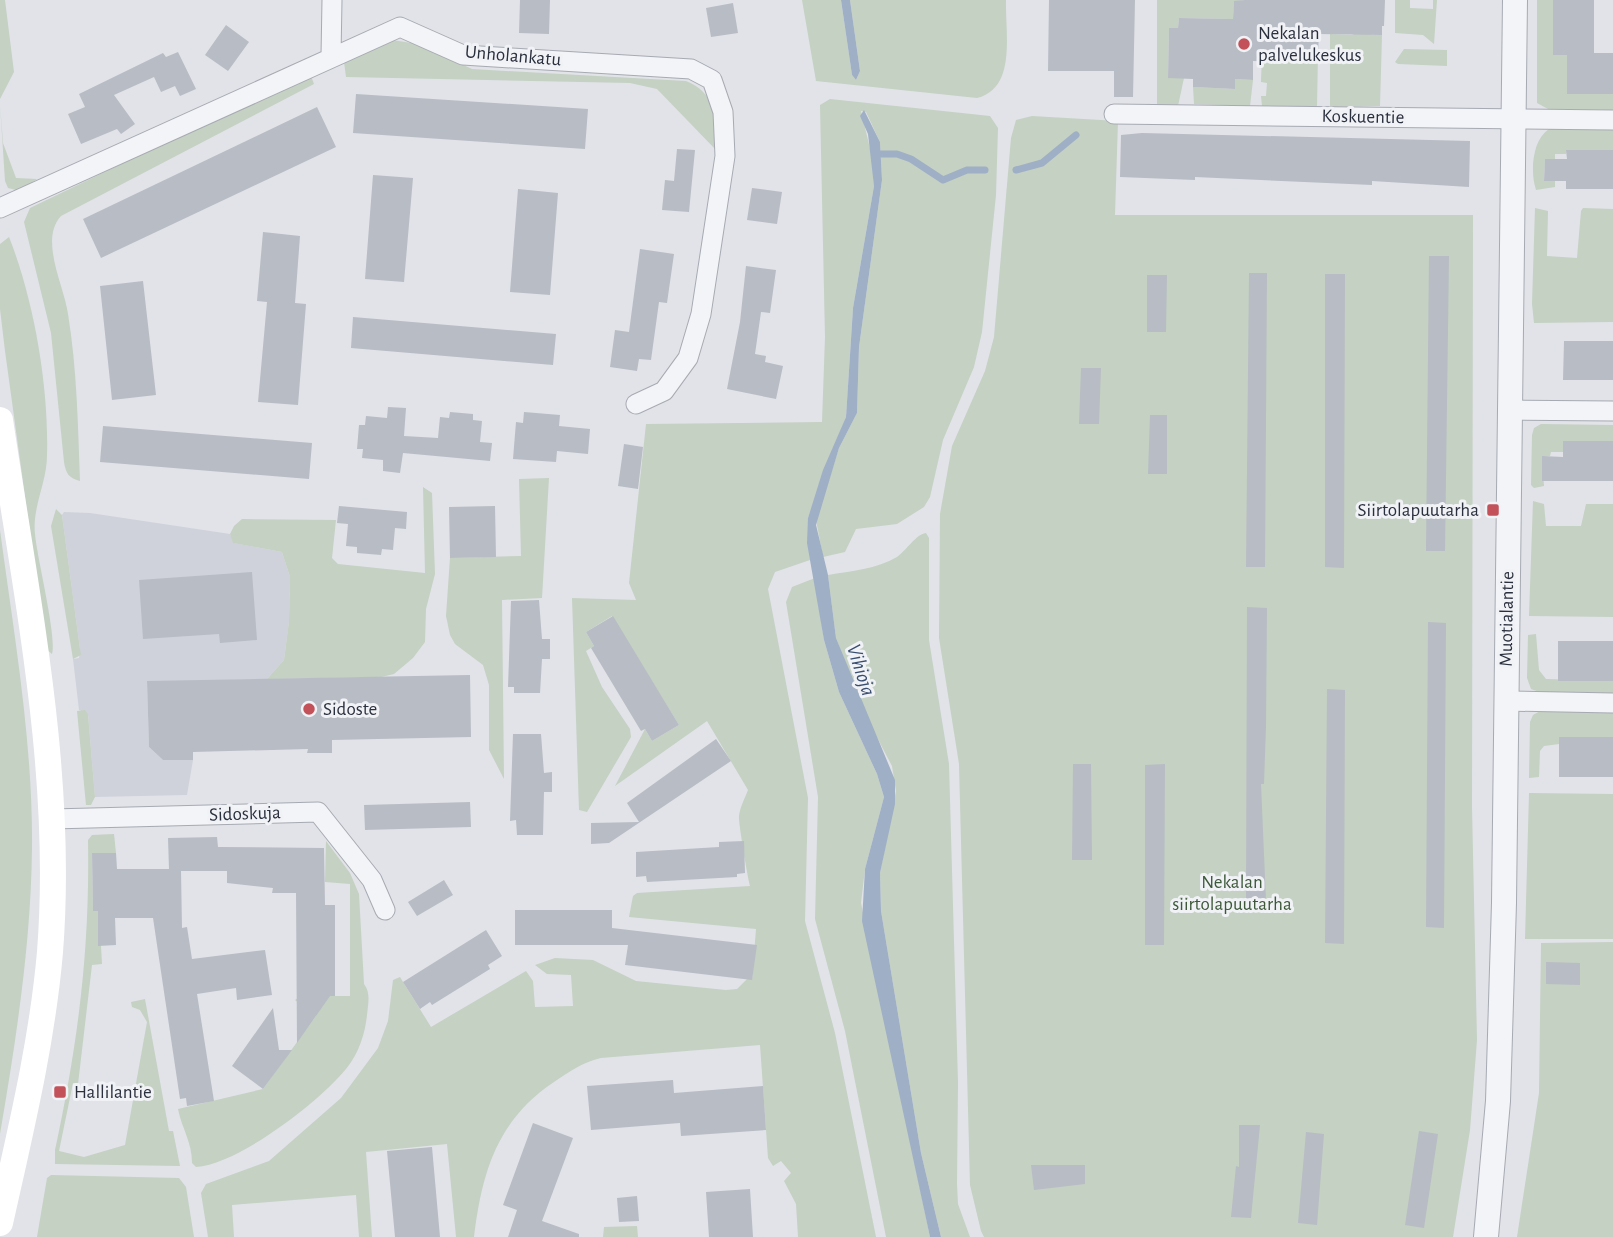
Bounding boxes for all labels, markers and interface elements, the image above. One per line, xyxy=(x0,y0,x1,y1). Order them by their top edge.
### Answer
place label: Nekalan palvelukeskus xyxy=(1258,24,1362,65)
marker: Nekalan palvelukeskus xyxy=(1236,36,1252,52)
street label: Unholankatu xyxy=(464,42,562,70)
street label: Koskuentie xyxy=(1322,107,1404,127)
place label: Siirtolapuutarha xyxy=(1358,501,1479,520)
marker: Siirtolapuutarha xyxy=(1485,502,1501,518)
street label: Muotialantie xyxy=(1497,571,1517,667)
water label: Vihioja xyxy=(843,642,879,698)
place label: Sidoste xyxy=(323,700,377,719)
marker: Sidoste xyxy=(301,701,317,717)
street label: Sidoskuja xyxy=(209,803,281,825)
park label: Nekalan siirtolapuutarha xyxy=(1172,873,1292,914)
place label: Hallilantie xyxy=(74,1083,152,1102)
marker: Hallilantie xyxy=(52,1084,68,1100)

